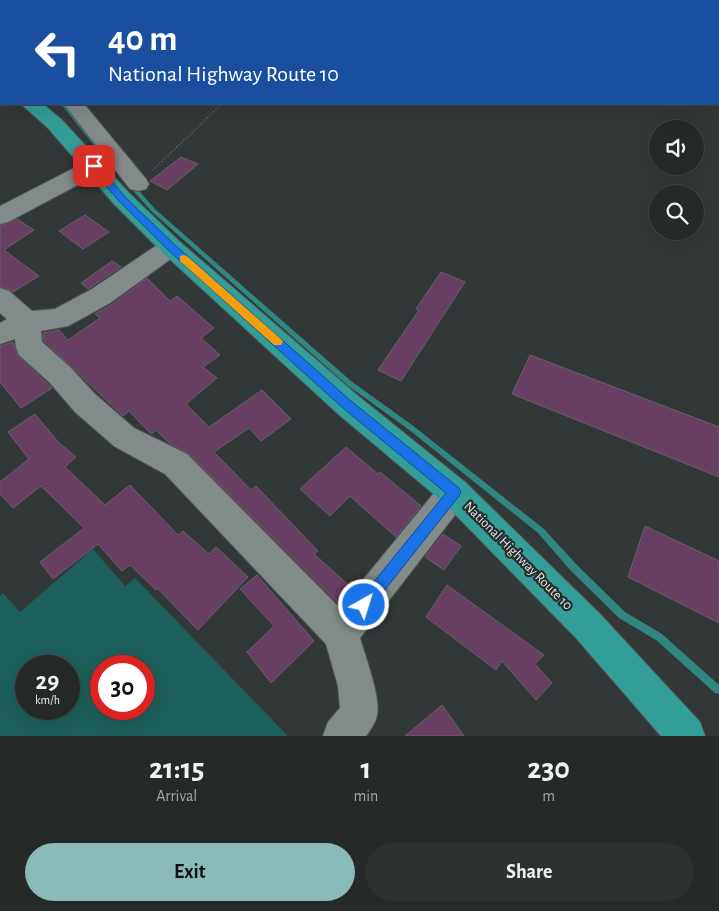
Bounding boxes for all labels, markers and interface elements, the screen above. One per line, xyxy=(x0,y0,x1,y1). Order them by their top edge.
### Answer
icon: left xyxy=(25,20,90,85)
text: 40 m xyxy=(108,22,177,57)
text: National Highway Route 10 xyxy=(108,63,339,85)
map controls xyxy=(649,120,704,240)
button: sound xyxy=(649,120,704,175)
pin xyxy=(73,145,115,187)
icon: arrive xyxy=(80,152,108,180)
button: search xyxy=(649,185,704,240)
street label: National Highway Route 10 xyxy=(461,499,575,613)
position arrow xyxy=(337,578,389,630)
speed limit sign: 30 xyxy=(90,655,155,720)
text: 29 xyxy=(36,669,59,694)
text: km/h xyxy=(35,694,60,706)
text: 21:15 xyxy=(149,754,205,784)
text: 1 xyxy=(361,754,371,784)
text: 230 xyxy=(527,754,570,784)
text: Arrival xyxy=(156,788,197,804)
text: min xyxy=(353,788,378,804)
text: m xyxy=(542,788,555,804)
button: Exit xyxy=(25,843,355,901)
button: Share xyxy=(365,843,694,901)

